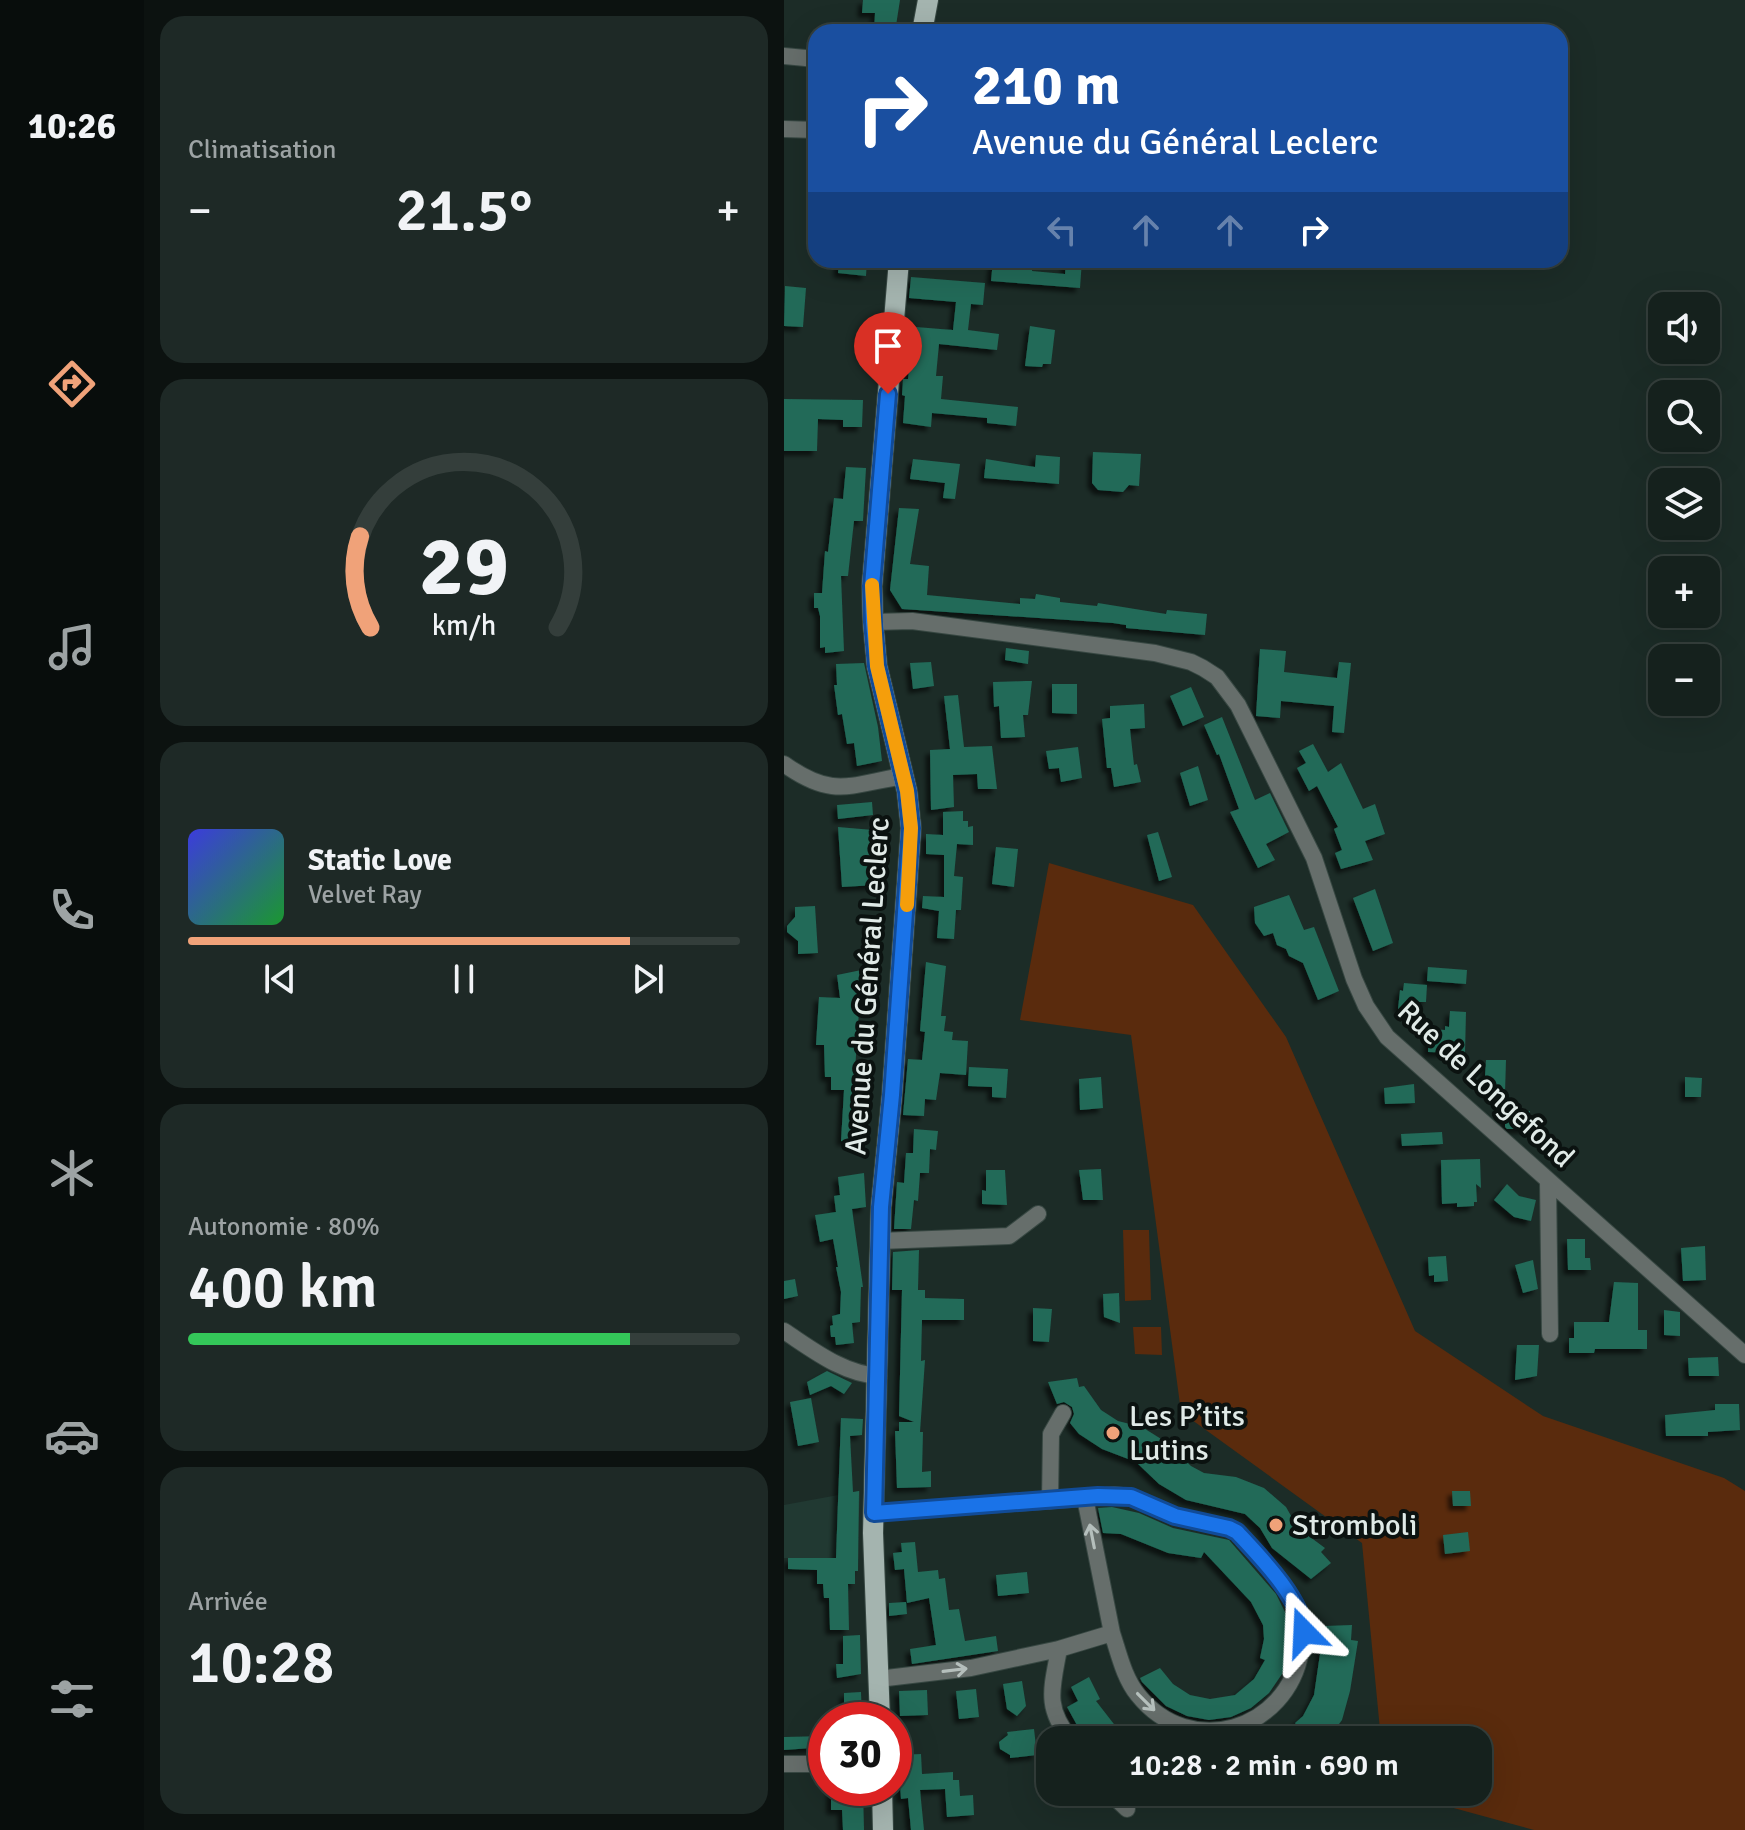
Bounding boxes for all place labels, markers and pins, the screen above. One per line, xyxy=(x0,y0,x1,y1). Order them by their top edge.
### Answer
pin xyxy=(854,312,922,394)
place label: Les P’tits Lutins xyxy=(1129,1398,1245,1469)
marker: Les P’tits Lutins xyxy=(1104,1424,1122,1442)
place label: Stromboli xyxy=(1292,1507,1417,1544)
marker: Stromboli xyxy=(1267,1516,1285,1534)

